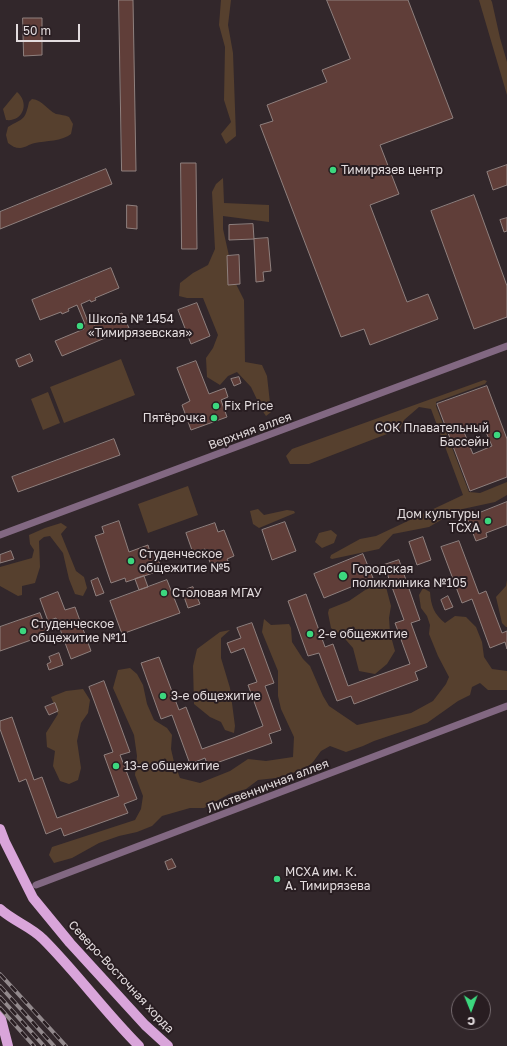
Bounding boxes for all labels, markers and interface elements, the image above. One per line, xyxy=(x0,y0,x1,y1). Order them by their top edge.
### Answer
scale bar xyxy=(18,16,82,42)
text: 50 m xyxy=(23,23,51,38)
place label: Тимирязев центр xyxy=(341,163,443,177)
marker: Тимирязев центр xyxy=(328,165,338,175)
place label: Школа № 1454 «Тимирязевская» xyxy=(88,312,192,340)
marker: Школа № 1454 «Тимирязевская» xyxy=(75,321,85,331)
place label: Fix Price xyxy=(224,399,273,413)
marker: Fix Price xyxy=(211,401,221,411)
street label: Верхняя аллея xyxy=(206,409,294,453)
place label: Пятёрочка xyxy=(143,411,206,425)
marker: Пятёрочка xyxy=(209,413,219,423)
place label: СОК Плавательный Бассейн xyxy=(375,421,489,449)
marker: СОК Плавательный Бассейн xyxy=(492,430,502,440)
place label: Дом культуры ТСХА xyxy=(397,507,480,535)
marker: Дом культуры ТСХА xyxy=(483,516,493,526)
place label: Студенческое общежитие №5 xyxy=(139,547,230,575)
marker: Студенческое общежитие №5 xyxy=(126,556,136,566)
place label: Городская поликлиника №105 xyxy=(352,562,467,590)
marker: Городская поликлиника №105 xyxy=(337,570,349,582)
place label: Столовая МГАУ xyxy=(172,586,262,600)
marker: Столовая МГАУ xyxy=(159,588,169,598)
place label: Студенческое общежитие №11 xyxy=(31,617,127,645)
marker: Студенческое общежитие №11 xyxy=(18,626,28,636)
place label: 2-е общежитие xyxy=(318,627,408,641)
marker: 2-е общежитие xyxy=(305,629,315,639)
place label: 3-е общежитие xyxy=(171,689,261,703)
marker: 3-е общежитие xyxy=(158,691,168,701)
street label: Лиственничная аллея xyxy=(205,756,331,816)
place label: 13-е общежитие xyxy=(124,759,220,773)
marker: 13-е общежитие xyxy=(111,761,121,771)
place label: МСХА им. К. А. Тимирязева xyxy=(285,865,370,893)
marker: МСХА им. К. А. Тимирязева xyxy=(272,874,282,884)
street label: Северо-Восточная хорда xyxy=(65,918,177,1036)
north arrow xyxy=(451,990,491,1030)
text: С xyxy=(467,1015,475,1028)

